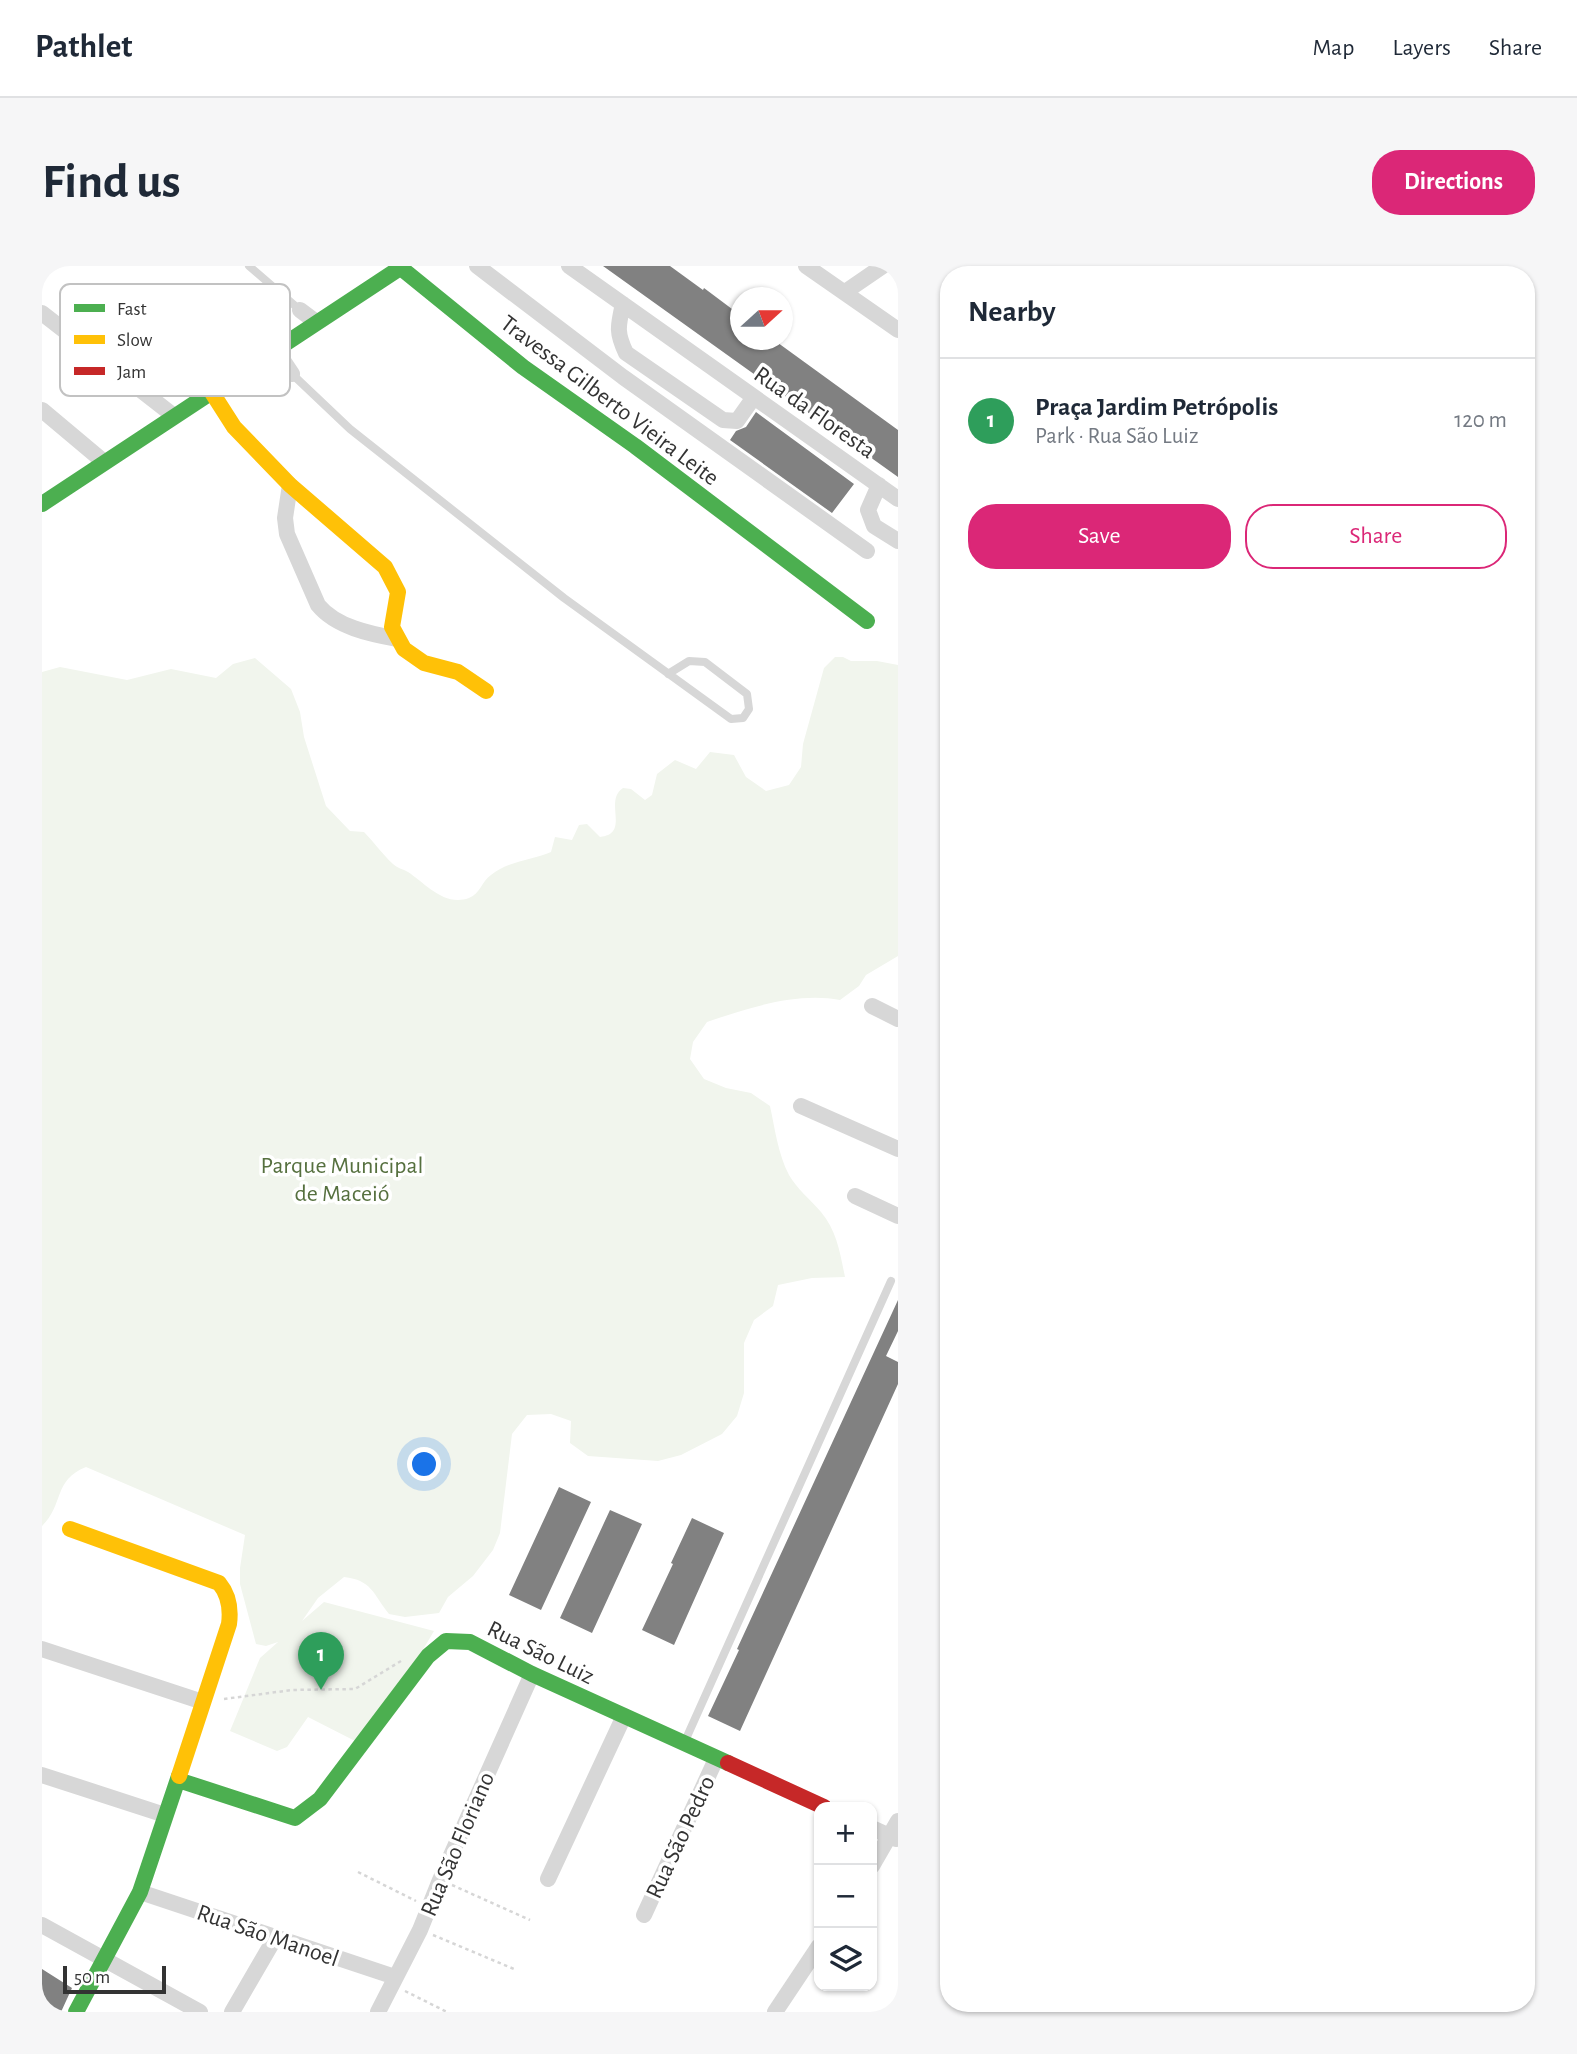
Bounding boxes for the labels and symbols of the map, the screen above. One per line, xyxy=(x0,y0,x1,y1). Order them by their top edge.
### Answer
legend xyxy=(60,284,290,396)
north arrow xyxy=(730,287,793,350)
text: Fast xyxy=(117,300,147,319)
street label: Travessa Gilberto Vieira Leite xyxy=(496,311,723,490)
text: Slow xyxy=(117,331,153,350)
street label: Rua da Floresta xyxy=(749,362,879,463)
text: Jam xyxy=(117,363,146,382)
park label: Parque Municipal de Maceió xyxy=(261,1154,423,1206)
your location xyxy=(407,1447,441,1481)
street label: Rua São Luiz xyxy=(483,1617,598,1689)
pin: 1 xyxy=(298,1632,344,1690)
street label: Rua São Floriano xyxy=(417,1769,499,1920)
street label: Rua São Pedro xyxy=(642,1772,720,1902)
street label: Rua São Manoel xyxy=(194,1900,342,1971)
scale bar xyxy=(63,1963,166,1995)

